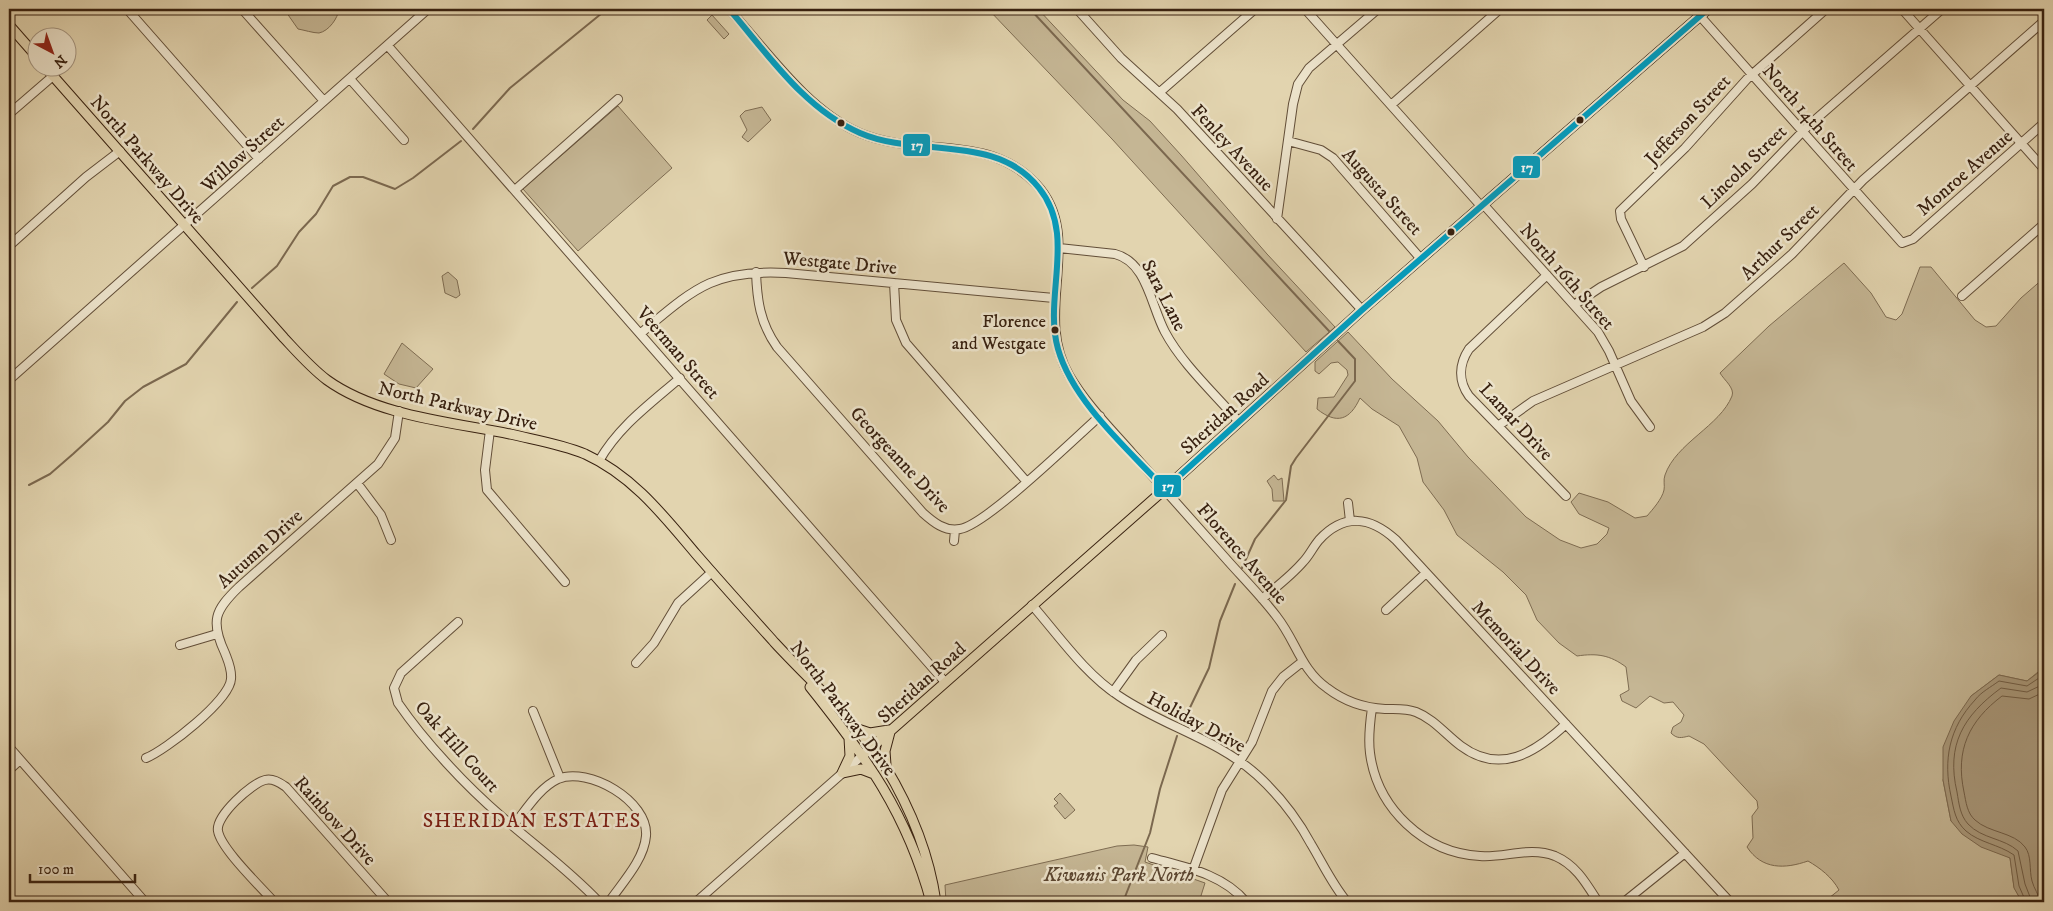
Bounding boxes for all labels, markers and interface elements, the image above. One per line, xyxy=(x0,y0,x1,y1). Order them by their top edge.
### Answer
north arrow xyxy=(28,28,78,78)
text: N xyxy=(49,50,70,72)
street label: North 14th Street xyxy=(1757,60,1863,176)
street label: Jefferson Street xyxy=(1639,70,1736,171)
street label: North Parkway Drive xyxy=(85,91,209,229)
street label: Fenley Avenue xyxy=(1186,100,1278,196)
street label: Willow Street xyxy=(196,111,289,198)
unlabelled marker xyxy=(1575,115,1585,125)
unlabelled marker xyxy=(836,118,846,128)
street label: Lincoln Street xyxy=(1696,120,1792,214)
street label: Monroe Avenue xyxy=(1912,125,2018,221)
line badge: 17 xyxy=(902,133,931,157)
text: 17 xyxy=(911,137,923,155)
street label: Augusta Street xyxy=(1337,144,1427,240)
line badge: 17 xyxy=(1512,155,1541,179)
text: 17 xyxy=(1521,159,1533,177)
street label: Arthur Street xyxy=(1736,199,1824,285)
street label: North 16th Street xyxy=(1514,219,1619,335)
unlabelled marker xyxy=(1446,227,1456,237)
street label: Westgate Drive xyxy=(781,247,898,280)
street label: Sara Lane xyxy=(1136,256,1191,335)
street label: Veerman Street xyxy=(631,301,724,404)
place label: Florence and Westgate xyxy=(952,311,1046,355)
marker: Florence and Westgate xyxy=(1050,325,1060,335)
street label: Sheridan Road xyxy=(1176,368,1274,460)
street label: North Parkway Drive xyxy=(376,377,540,436)
street label: Lamar Drive xyxy=(1474,379,1558,466)
street label: Georgeanne Drive xyxy=(845,402,955,518)
line badge: 17 xyxy=(1153,474,1182,498)
text: 17 xyxy=(1162,478,1174,496)
street label: Florence Avenue xyxy=(1192,499,1292,609)
street label: Autumn Drive xyxy=(213,505,308,594)
street label: Memorial Drive xyxy=(1466,596,1565,700)
street label: North Parkway Drive xyxy=(785,637,901,781)
street label: Sheridan Road xyxy=(873,637,971,729)
street label: Holiday Drive xyxy=(1143,687,1250,758)
street label: Oak Hill Court xyxy=(410,696,504,798)
street label: Rainbow Drive xyxy=(289,772,381,870)
district label: SHERIDAN ESTATES xyxy=(423,809,641,834)
scale bar xyxy=(30,851,135,883)
text: 100 m xyxy=(38,860,74,879)
park label: Kiwanis Park North xyxy=(1043,864,1195,887)

